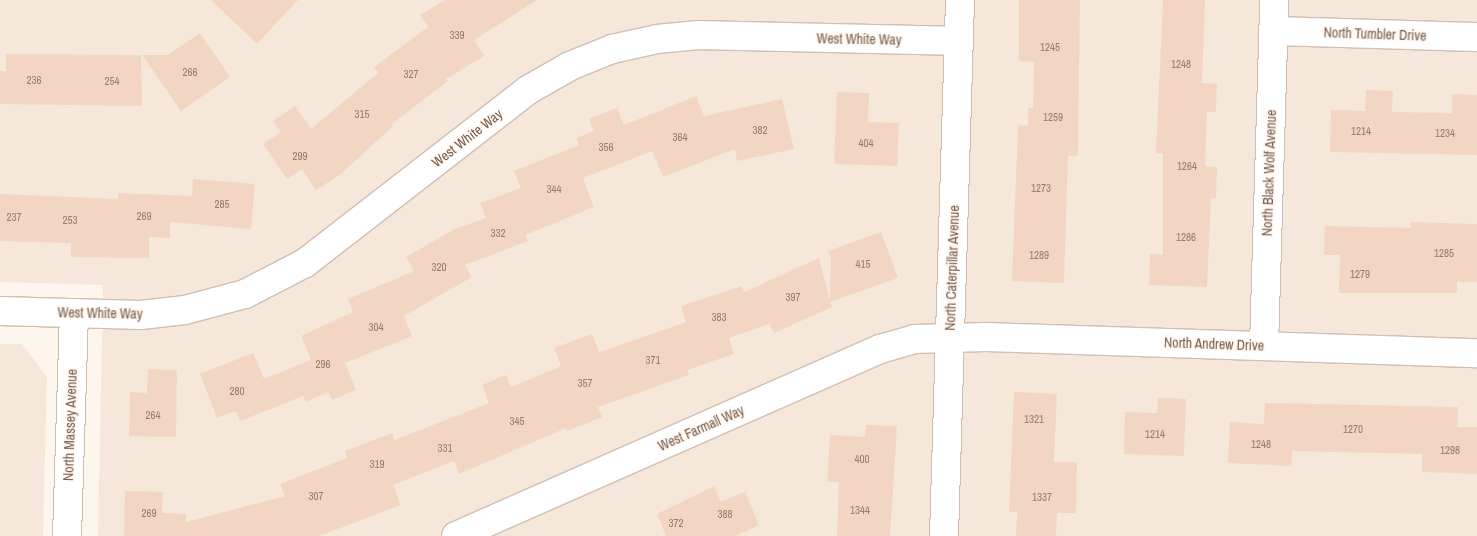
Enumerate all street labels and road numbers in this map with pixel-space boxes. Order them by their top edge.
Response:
street label: North Tumbler Drive [1323,24,1427,44]
street label: West White Way [816,30,902,48]
street label: West White Way [428,105,506,171]
street label: North Black Wolf Avenue [1258,109,1280,237]
street label: North Caterpillar Avenue [941,205,963,331]
street label: West White Way [57,304,143,322]
street label: North Andrew Drive [1163,334,1265,354]
street label: North Massey Avenue [60,368,80,482]
street label: West Farmall Way [655,401,747,455]

